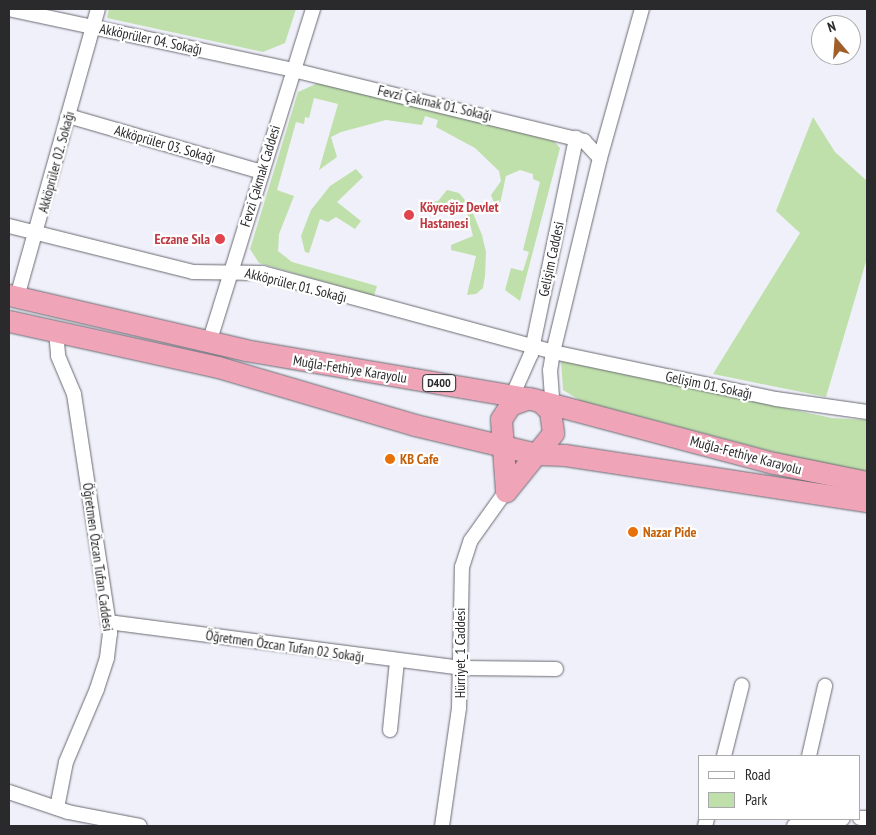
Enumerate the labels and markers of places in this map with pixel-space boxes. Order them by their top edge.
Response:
place label: Köyceğiz Devlet Hastanesi [420,199,499,232]
marker: Köyceğiz Devlet Hastanesi [402,208,416,222]
place label: Eczane Sıla [154,231,210,247]
marker: Eczane Sıla [214,233,226,245]
place label: KB Cafe [400,451,439,467]
marker: KB Cafe [384,453,396,465]
place label: Nazar Pide [643,524,696,540]
marker: Nazar Pide [627,526,639,538]

